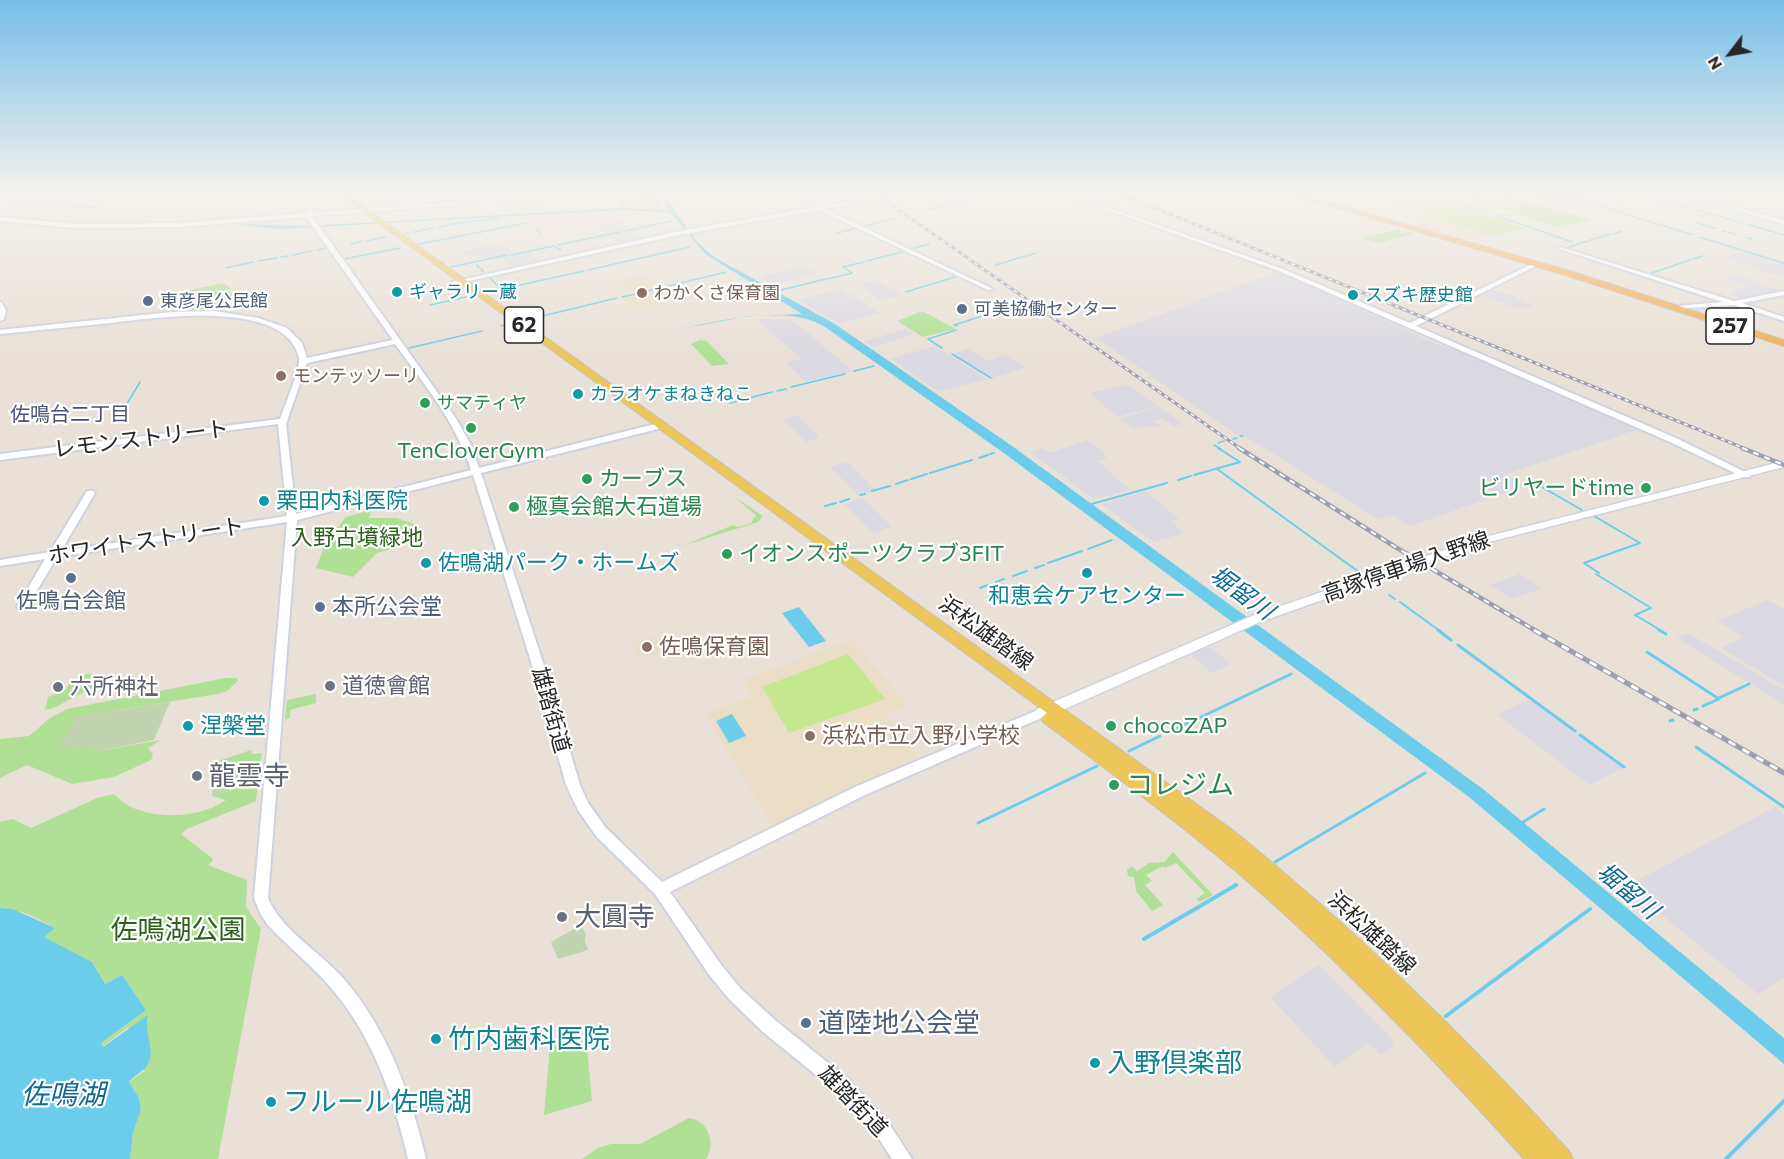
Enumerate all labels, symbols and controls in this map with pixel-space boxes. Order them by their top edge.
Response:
north arrow [1700,24,1760,84]
text: N [1703,53,1725,74]
place label: ギャラリー蔵 [409,281,517,303]
place label: わかくさ保育園 [654,282,780,304]
place label: スズキ歴史館 [1365,284,1473,306]
marker: ギャラリー蔵 [390,285,404,299]
marker: わかくさ保育園 [635,286,649,300]
marker: スズキ歴史館 [1346,288,1360,302]
place label: 東彦尾公民館 [160,290,268,312]
marker: 東彦尾公民館 [141,294,155,308]
place label: 可美協働センター [974,298,1118,320]
marker: 可美協働センター [955,302,969,316]
road number: 62 [504,307,544,343]
road number: 257 [1706,308,1754,344]
place label: モンテッソーリ [293,365,419,387]
marker: モンテッソーリ [274,369,288,383]
place label: カラオケまねきねこ [590,383,752,405]
marker: カラオケまねきねこ [571,387,585,401]
place label: サマティヤ [437,392,527,414]
marker: サマティヤ [418,396,432,410]
district label: 佐鳴台二丁目 [10,402,130,426]
street label: レモンストリート [52,415,230,463]
marker: TenCloverGym [464,421,478,435]
place label: TenCloverGym [397,438,545,464]
place label: カーブス [599,466,687,492]
marker: カーブス [580,472,594,486]
place label: ビリヤードtime [1479,475,1634,501]
marker: ビリヤードtime [1639,481,1653,495]
place label: 栗田内科医院 [276,488,408,514]
marker: 栗田内科医院 [257,494,271,508]
place label: 極真会館大石道場 [526,494,702,520]
marker: 極真会館大石道場 [507,500,521,514]
street label: ホワイトストリート [46,512,246,570]
park label: 入野古墳緑地 [291,525,423,551]
street label: 高塚停車場入野線 [1318,526,1494,608]
place label: イオンスポーツクラブ3FIT [739,541,1004,567]
marker: イオンスポーツクラブ3FIT [720,547,734,561]
place label: 佐鳴湖パーク・ホームズ [438,550,680,576]
marker: 佐鳴湖パーク・ホームズ [419,556,433,570]
water label: 堀留川 [1204,560,1280,626]
marker: 和恵会ケアセンター [1080,566,1094,580]
marker: 佐鳴台会館 [64,571,78,585]
place label: 和恵会ケアセンター [988,583,1186,609]
place label: 佐鳴台会館 [16,588,126,614]
street label: 浜松雄踏線 [934,590,1038,676]
place label: 本所公会堂 [332,594,442,620]
marker: 本所公会堂 [313,600,327,614]
place label: 佐鳴保育園 [659,634,769,660]
marker: 佐鳴保育園 [640,640,654,654]
street label: 雄踏街道 [526,664,576,756]
place label: 道徳會館 [342,673,430,699]
place label: 六所神社 [70,674,158,700]
marker: 道徳會館 [323,679,337,693]
marker: 六所神社 [51,680,65,694]
place label: 涅槃堂 [200,713,266,739]
place label: chocoZAP [1123,713,1227,739]
marker: 涅槃堂 [181,719,195,733]
marker: chocoZAP [1104,719,1118,733]
place label: 浜松市立入野小学校 [822,723,1020,749]
marker: 浜松市立入野小学校 [803,729,817,743]
place label: 龍雲寺 [209,760,290,792]
marker: 龍雲寺 [190,769,204,783]
place label: コレジム [1126,769,1234,801]
marker: コレジム [1107,778,1121,792]
water label: 堀留川 [1591,857,1665,925]
street label: 浜松雄踏線 [1323,886,1421,980]
place label: 大圓寺 [574,901,655,933]
marker: 大圓寺 [555,910,569,924]
park label: 佐鳴湖公園 [111,914,245,946]
place label: 道陸地公会堂 [818,1007,980,1039]
marker: 道陸地公会堂 [799,1016,813,1030]
place label: 竹内歯科医院 [448,1023,610,1055]
marker: 竹内歯科医院 [429,1032,443,1046]
place label: 入野倶楽部 [1107,1047,1242,1079]
marker: 入野倶楽部 [1088,1056,1102,1070]
street label: 雄踏街道 [813,1060,893,1142]
water label: 佐鳴湖 [21,1078,105,1112]
place label: フルール佐鳴湖 [283,1086,472,1118]
marker: フルール佐鳴湖 [264,1095,278,1109]

